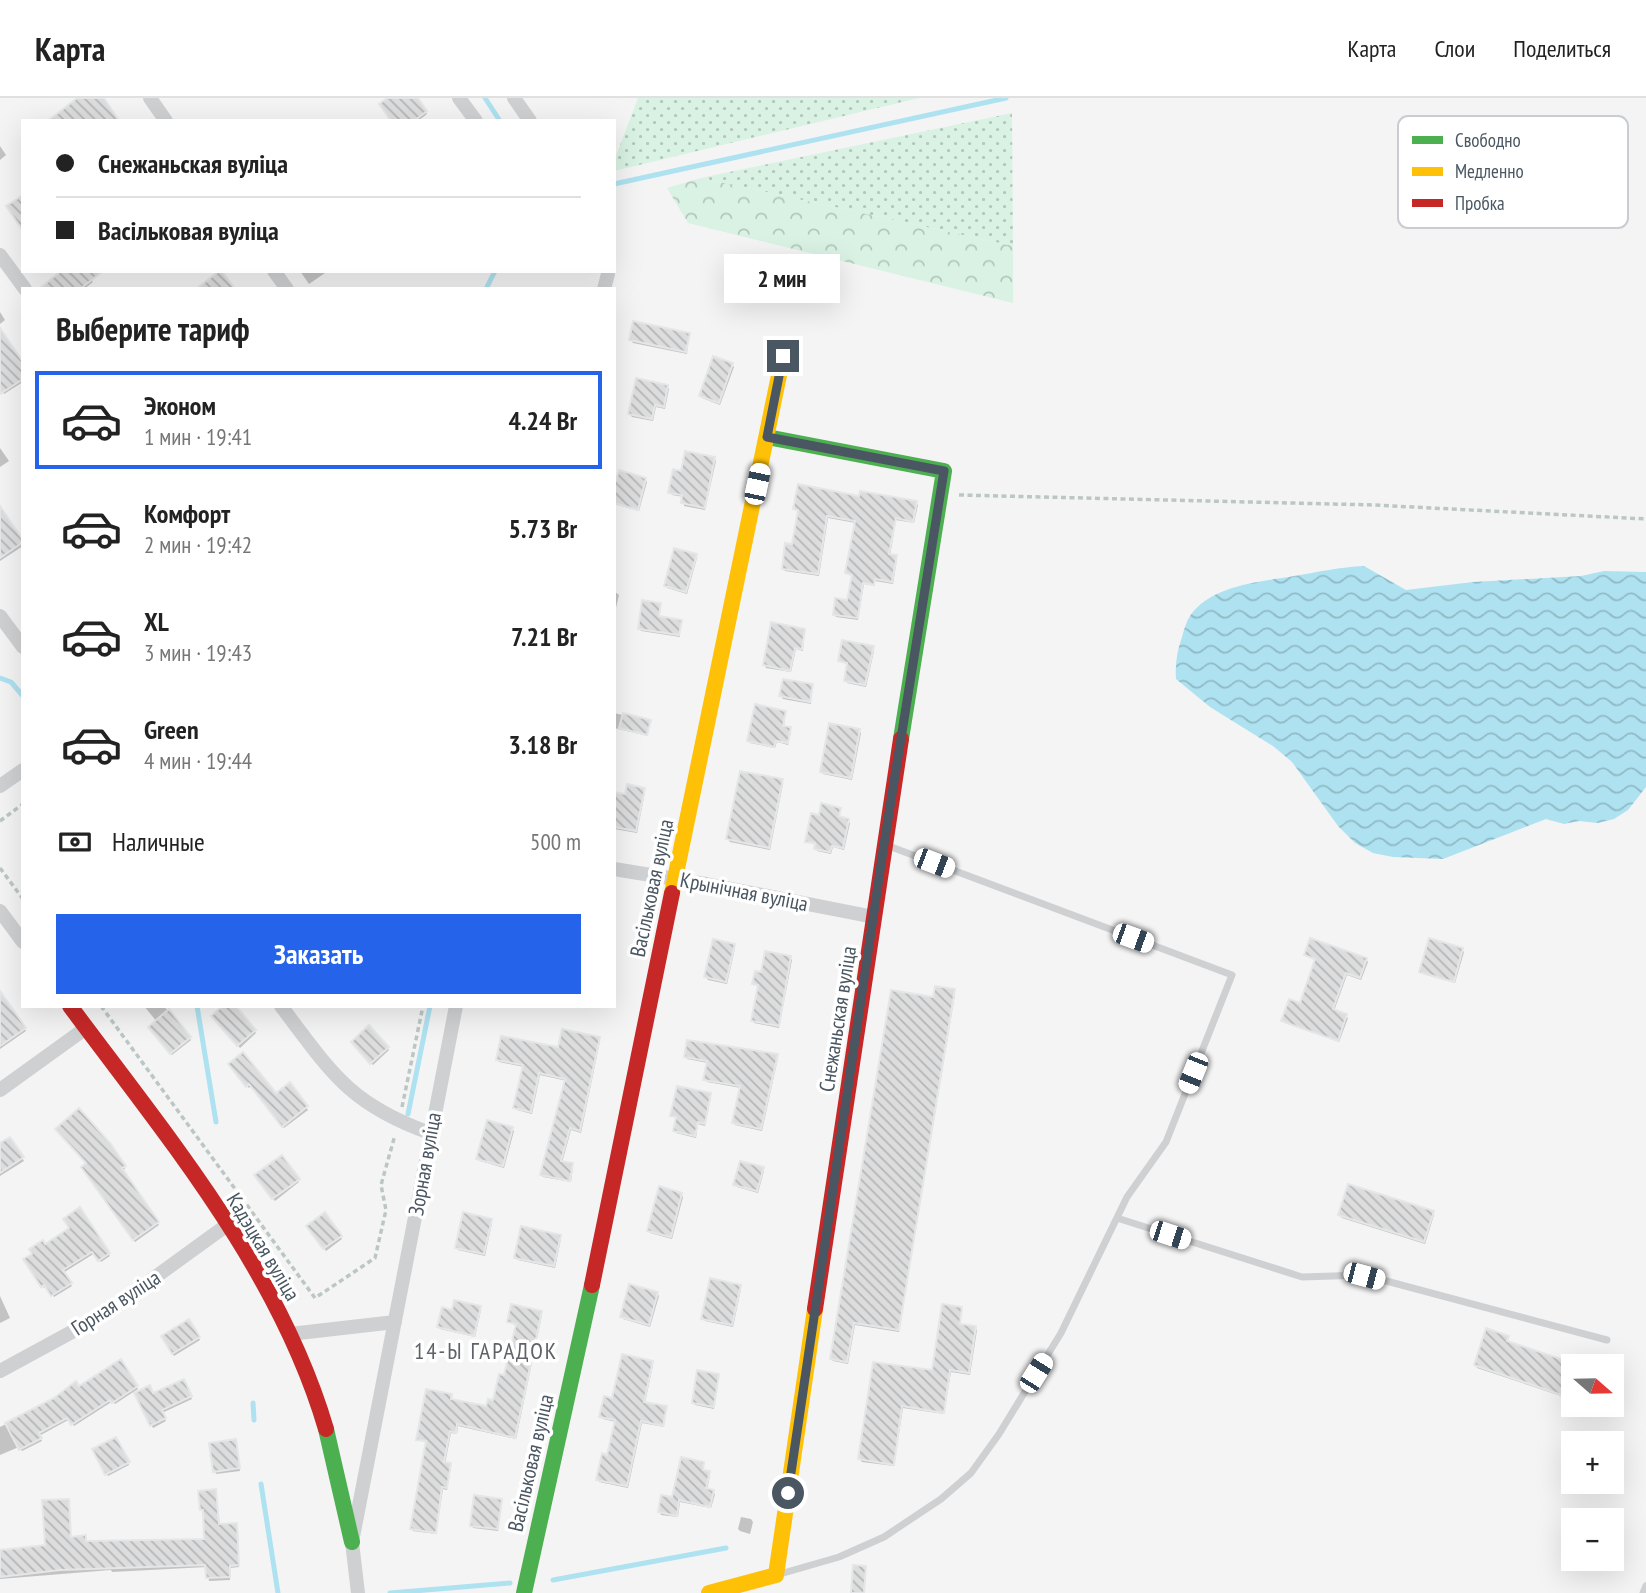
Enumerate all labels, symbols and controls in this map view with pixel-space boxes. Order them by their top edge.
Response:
text: Карта [35,27,105,70]
text: Карта [1348,33,1396,64]
text: Слои [1434,33,1475,64]
text: Поделиться [1513,33,1611,64]
legend [1398,116,1628,228]
text: Свободно [1455,128,1521,152]
text: Снежаньская вуліца [98,147,288,180]
text: Медленно [1455,159,1524,183]
text: Пробка [1455,191,1505,215]
text: Васільковая вуліца [98,214,279,247]
callout: 2 мин [725,254,841,303]
text: 2 мин [757,264,807,293]
text: Выберите тариф [56,308,250,350]
route end [767,340,799,372]
icon: car [60,389,123,452]
text: Эконом [144,389,216,422]
text: 4.24 Br [509,404,577,437]
text: 1 мин · 19:41 [144,422,252,451]
car [743,461,772,507]
icon: car [60,497,123,560]
text: Комфорт [144,497,230,530]
text: 5.73 Br [509,512,577,545]
text: 2 мин · 19:42 [144,530,252,559]
icon: car [60,605,123,668]
text: XL [144,605,169,638]
text: 7.21 Br [511,620,577,653]
text: 3 мин · 19:43 [144,638,252,667]
icon: car [60,713,123,776]
text: Green [144,713,199,746]
text: 3.18 Br [509,728,577,761]
text: 4 мин · 19:44 [144,746,252,775]
street label: Васільковая вуліца [624,817,679,959]
icon: cash [56,823,94,861]
text: Наличные [112,825,205,858]
text: 500 m [530,827,581,856]
car [911,846,958,880]
street label: Крынічная вуліца [678,866,810,917]
button: Заказать [56,914,581,994]
car [1110,921,1157,955]
street label: Снежаньская вуліца [813,944,862,1094]
car [1176,1050,1211,1096]
street label: Зорная вуліца [402,1110,447,1218]
street label: Кадэцкая вуліца [221,1188,306,1306]
car [1147,1219,1194,1251]
car [1341,1260,1388,1292]
street label: Горная вуліца [66,1264,165,1341]
district label: 14-Ы ГАРАДОК [414,1336,558,1365]
car [1016,1350,1057,1396]
north arrow [1561,1354,1624,1418]
map controls [1561,1354,1624,1571]
street label: Васільковая вуліца [502,1392,559,1534]
button: + [1561,1431,1624,1494]
route start [772,1477,804,1509]
button: − [1561,1508,1624,1571]

